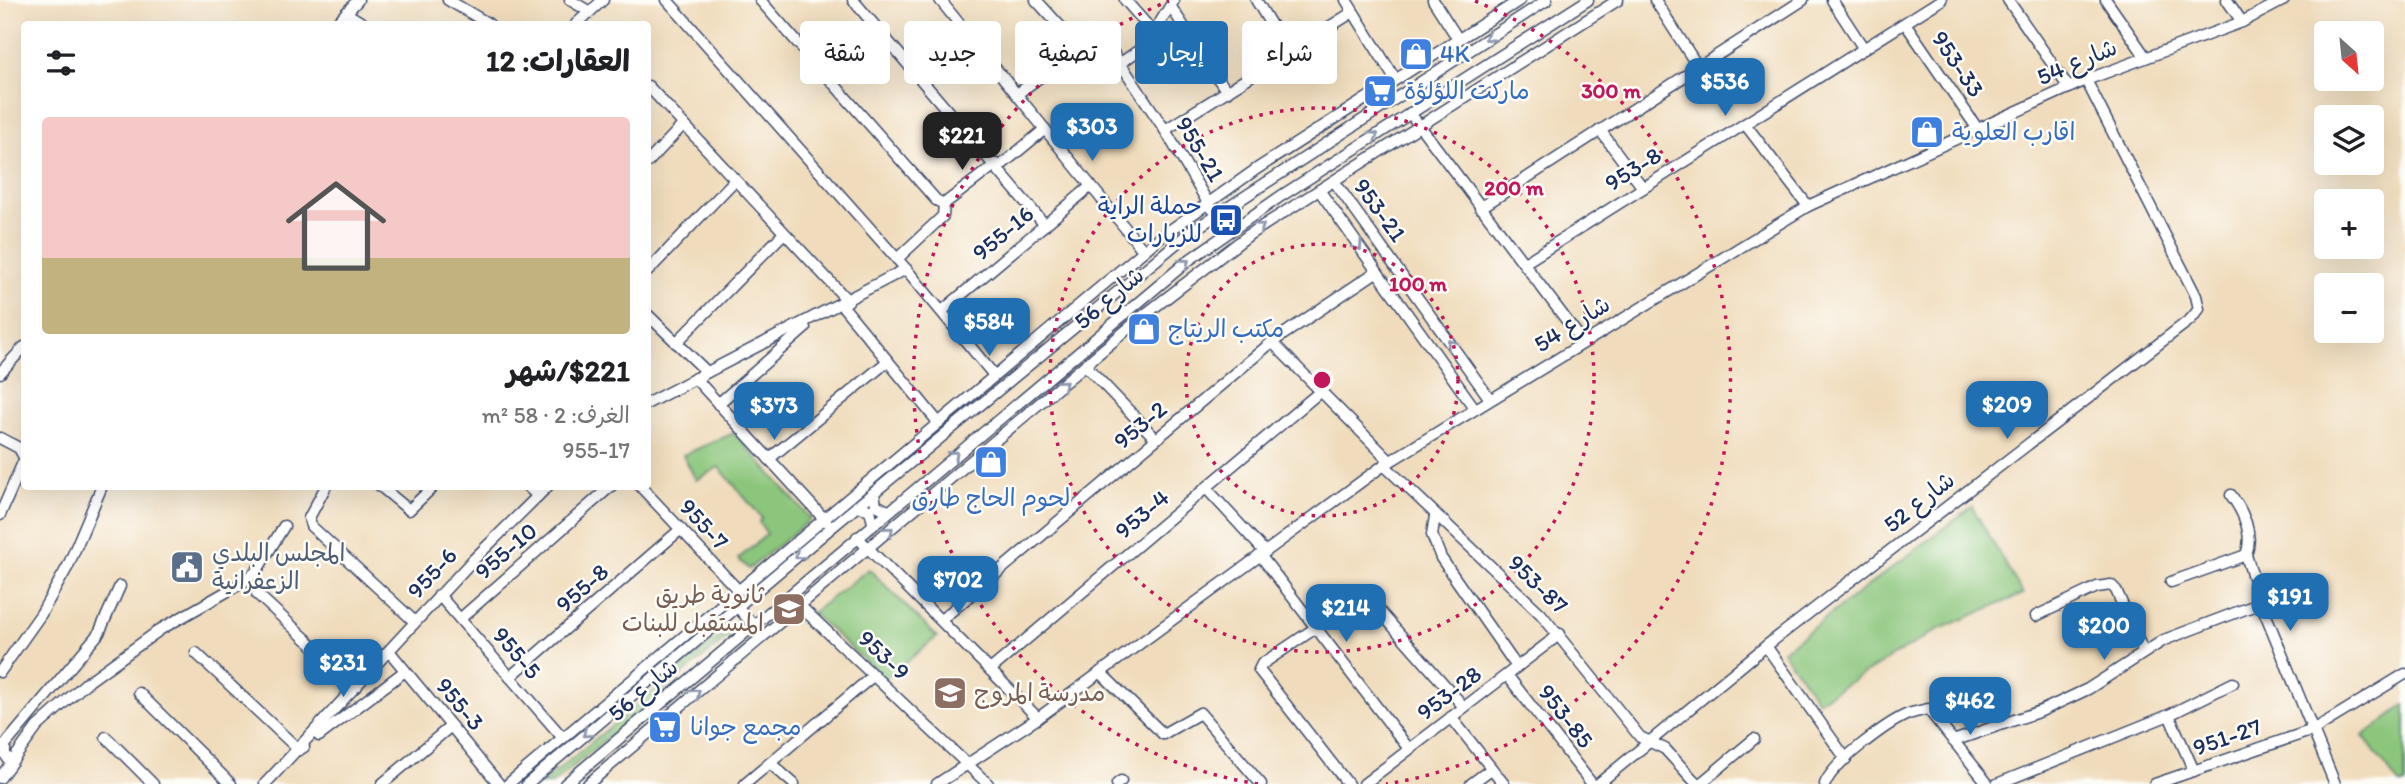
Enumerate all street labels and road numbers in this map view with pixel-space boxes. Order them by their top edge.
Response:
street label: 953-33 [1926,25,1991,103]
street label: شارع 54 [2032,32,2122,94]
street label: 955-21 [1170,111,1231,187]
street label: 953-8 [1599,140,1666,197]
street label: 953-21 [1348,172,1413,247]
street label: 955-16 [966,199,1039,267]
street label: شارع 56 [1068,260,1152,338]
street label: شارع 54 [1528,289,1617,361]
street label: 953-2 [1107,394,1172,455]
street label: شارع 52 [1877,465,1962,541]
street label: 953-4 [1109,482,1175,545]
street label: 955-7 [674,492,735,555]
street label: 955-10 [469,516,543,586]
street label: 955-6 [401,541,463,605]
street label: 953-87 [1502,548,1575,619]
street label: 955-8 [549,557,614,618]
street label: 955-5 [487,621,548,685]
street label: 953-9 [852,623,916,686]
street label: شارع 56 [602,652,686,730]
street label: 953-28 [1411,659,1487,726]
street label: 955-3 [430,671,491,736]
street label: 953-85 [1532,678,1600,754]
street label: 951-27 [2189,711,2265,762]

